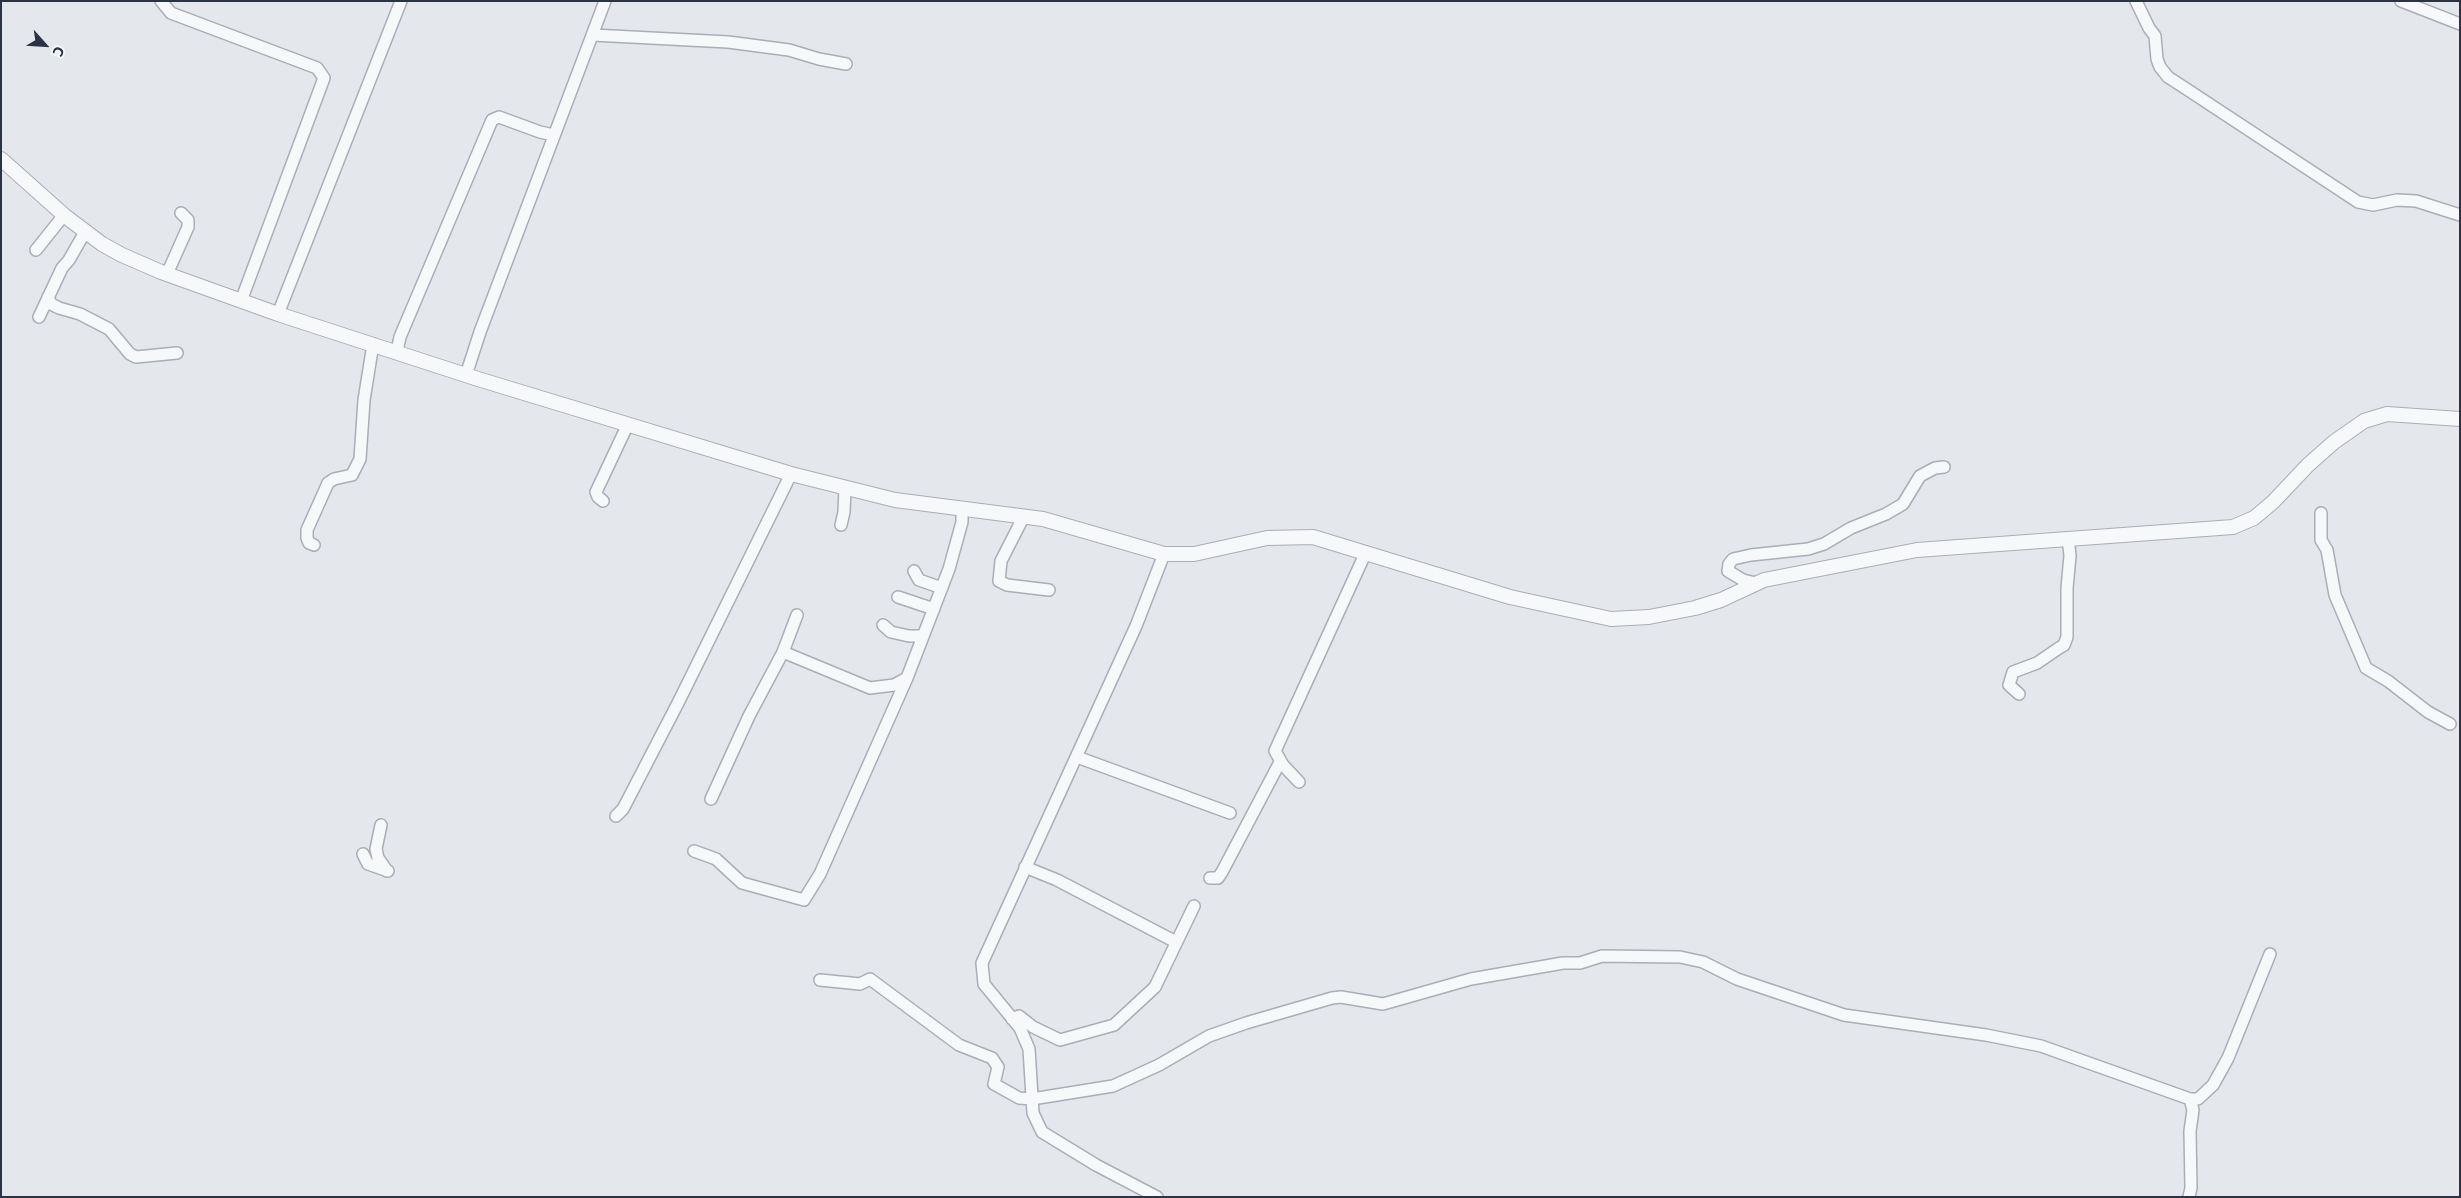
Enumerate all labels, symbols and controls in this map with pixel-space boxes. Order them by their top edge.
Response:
north arrow [20,20,70,70]
text: С [48,44,69,60]

